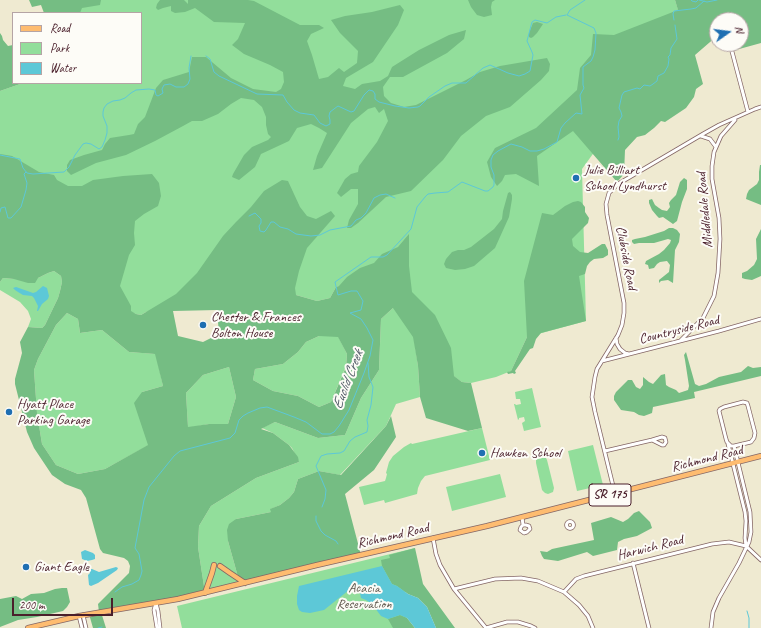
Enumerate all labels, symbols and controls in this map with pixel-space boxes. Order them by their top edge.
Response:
legend [12,12,142,84]
north arrow [709,12,749,52]
text: Road [50,20,70,36]
text: N [732,24,747,34]
text: Park [50,40,69,56]
text: Water [50,60,76,76]
place label: Julie Billiart School Lyndhurst [584,162,666,194]
street label: Middledale Road [693,172,717,248]
marker: Julie Billiart School Lyndhurst [571,173,581,183]
street label: Clubside Road [612,225,640,291]
place label: Chester & Frances Bolton House [211,309,300,342]
street label: Countryside Road [637,312,721,348]
marker: Chester & Frances Bolton House [198,320,208,330]
water label: Euclid Creek [329,348,367,412]
place label: Hyatt Place Parking Garage [17,396,90,428]
marker: Hyatt Place Parking Garage [4,407,14,417]
street label: Richmond Road [670,442,744,476]
place label: Hawken School [490,445,561,461]
marker: Hawken School [477,448,487,458]
road number: SR 175 [589,484,631,506]
street label: Richmond Road [356,520,430,552]
street label: Harwich Road [615,532,685,564]
place label: Giant Eagle [34,559,89,575]
marker: Giant Eagle [21,562,31,572]
park label: Acacia Reservation [336,580,392,612]
scale bar [14,590,115,616]
text: 200 m [19,597,45,613]

